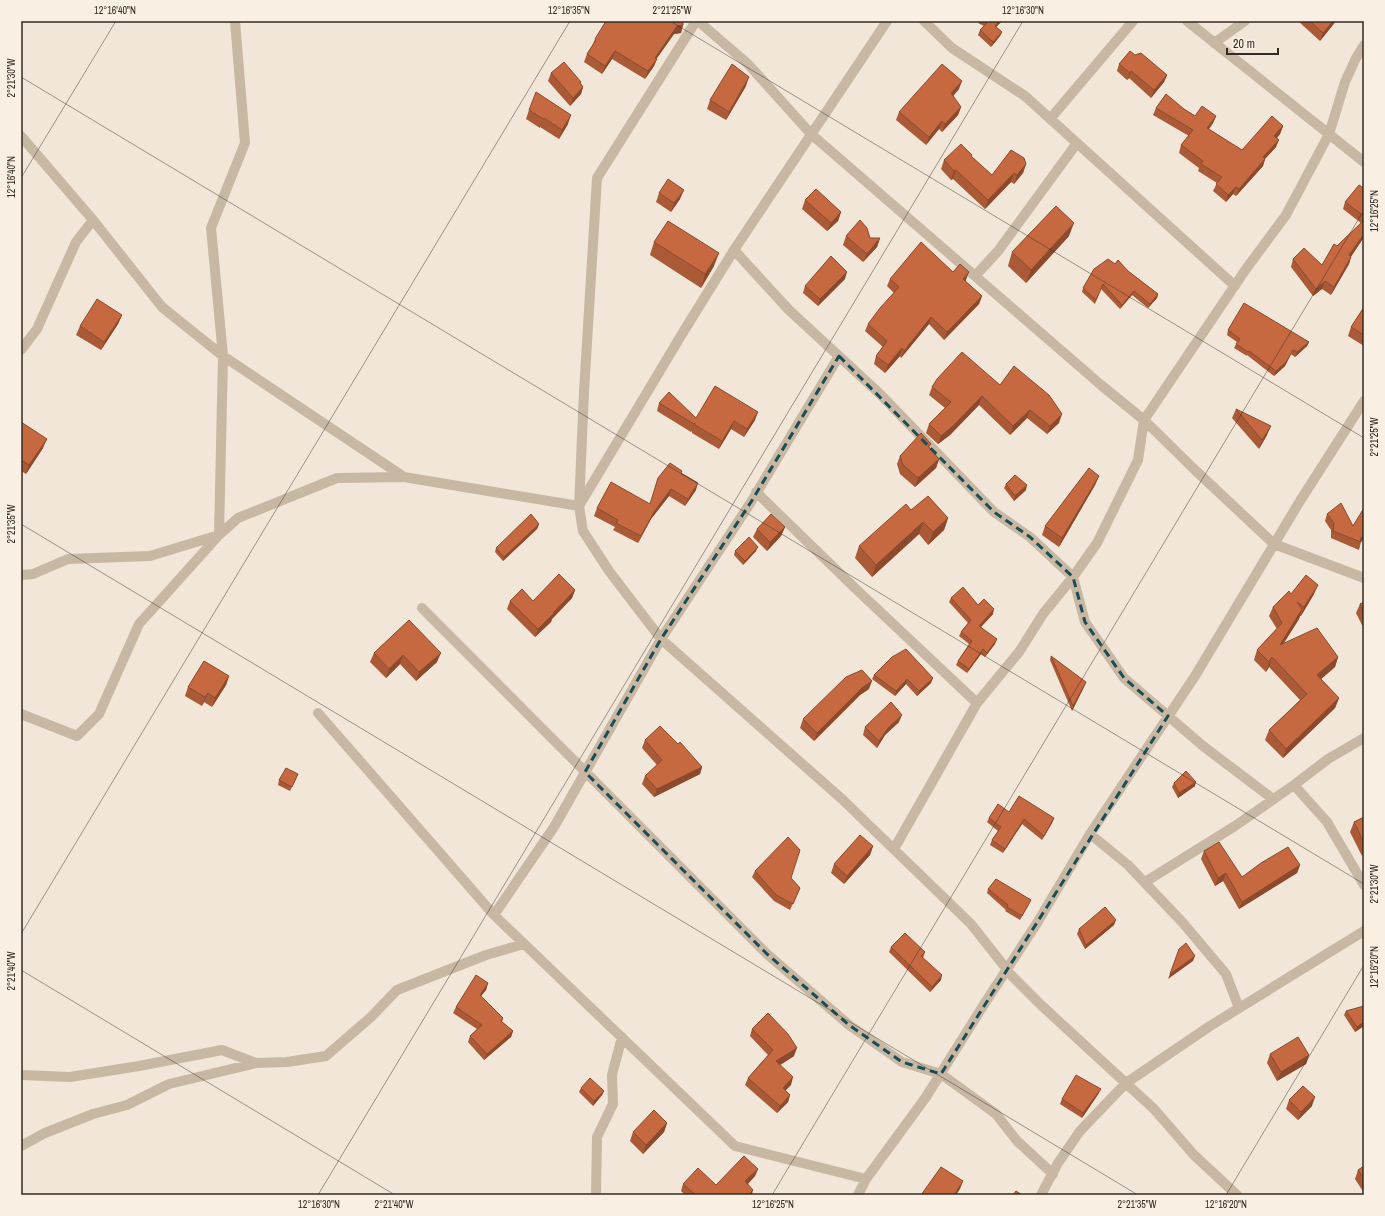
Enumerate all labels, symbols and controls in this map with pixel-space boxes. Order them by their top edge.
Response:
text: 12°16'40"N [94,4,136,17]
text: 12°16'35"N [548,4,590,17]
text: 2°21'25"W [652,4,692,17]
text: 12°16'30"N [1002,4,1044,17]
scale bar [1227,30,1278,56]
text: 20 m [1233,36,1255,52]
text: 2°21'30"W [5,58,18,98]
text: 12°16'40"N [5,156,18,198]
text: 12°16'25"N [1368,190,1381,232]
text: 2°21'25"W [1368,417,1381,457]
text: 2°21'35"W [5,504,18,544]
text: 2°21'30"W [1368,864,1381,904]
text: 12°16'20"N [1368,946,1381,988]
text: 2°21'40"W [5,951,18,991]
text: 12°16'30"N [298,1198,340,1211]
text: 2°21'40"W [374,1198,414,1211]
text: 12°16'25"N [752,1198,794,1211]
text: 2°21'35"W [1117,1198,1157,1211]
text: 12°16'20"N [1205,1198,1247,1211]

